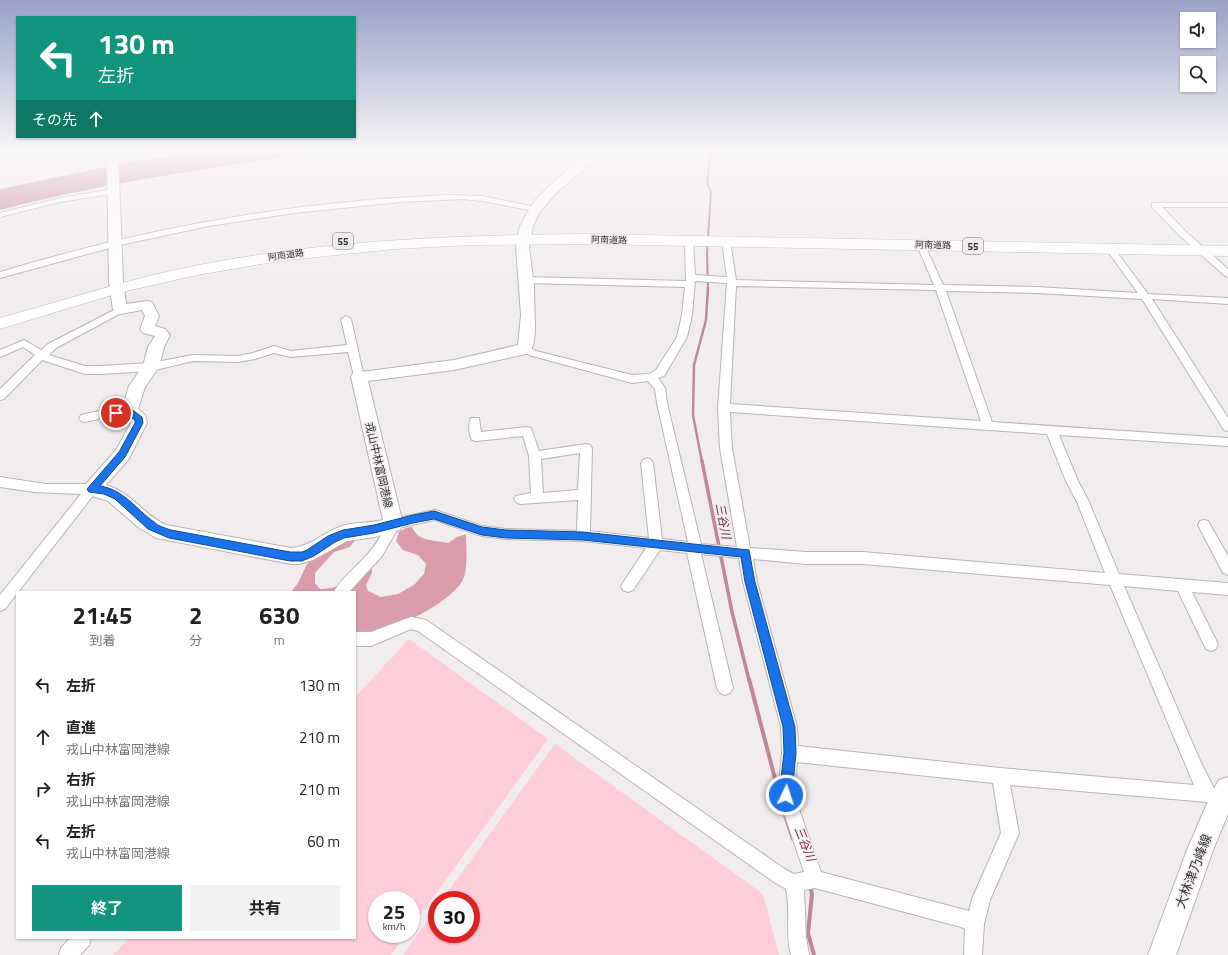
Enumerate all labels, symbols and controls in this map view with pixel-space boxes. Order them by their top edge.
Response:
map controls [1180,12,1216,92]
button: sound [1180,12,1216,48]
text: 130 m [98,22,175,65]
icon: left [32,32,84,84]
button: search [1180,56,1216,92]
text: 左折 [98,62,134,89]
text: その先 [32,108,77,131]
icon: ahead [85,108,107,130]
road number: 55 [333,233,353,249]
street label: 阿南道路 [591,233,627,246]
street label: 阿南道路 [915,238,951,251]
road number: 55 [963,238,983,254]
street label: 阿南道路 [267,246,305,263]
pin [99,396,133,430]
icon: arrive [105,402,127,424]
street label: 戎山中林富岡港線 [361,420,397,510]
water label: 三谷川 [711,501,737,542]
text: 21:45 [73,597,132,633]
text: 2 [189,597,203,633]
text: 630 [259,597,299,633]
text: 到着 [90,630,116,650]
text: 分 [189,630,202,650]
text: m [274,630,285,650]
icon: left [32,674,54,696]
text: 左折 [66,674,96,697]
text: 130 m [299,674,340,697]
text: 直進 [66,716,96,739]
icon: ahead [32,726,54,748]
text: 210 m [299,726,340,749]
text: 戎山中林富岡港線 [66,739,170,759]
text: 右折 [66,768,96,791]
position arrow [765,774,807,816]
icon: right [32,778,54,800]
text: 210 m [299,778,340,801]
text: 戎山中林富岡港線 [66,791,170,811]
text: 左折 [66,820,96,843]
water label: 三谷川 [790,824,822,866]
icon: left [32,830,54,852]
text: 60 m [307,830,340,853]
street label: 大林津乃峰線 [1170,831,1216,911]
text: 戎山中林富岡港線 [66,843,170,863]
button: 終了 [32,885,182,931]
button: 共有 [190,885,340,931]
speed limit sign: 30 [428,891,480,943]
text: 25 [383,896,405,927]
text: km/h [383,919,405,934]

